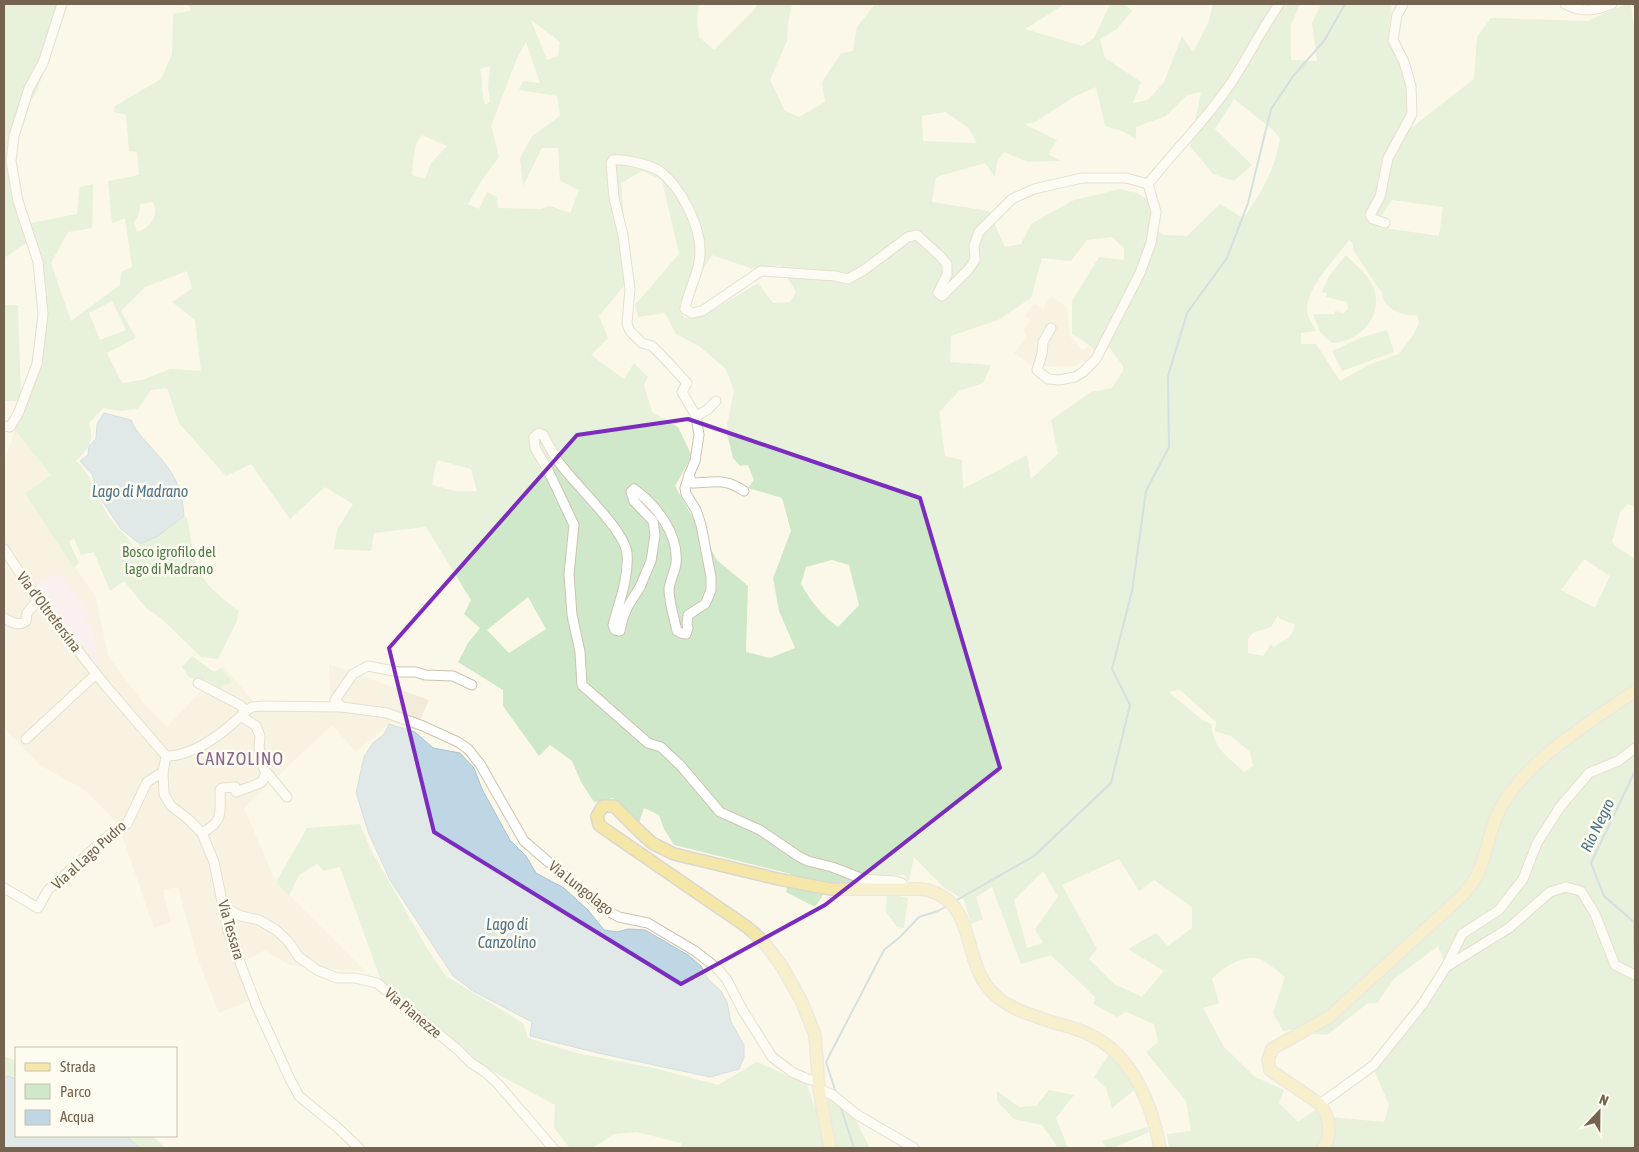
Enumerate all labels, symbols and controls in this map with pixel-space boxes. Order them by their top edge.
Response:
water label: Lago di Madrano [92,482,188,501]
park label: Bosco igrofilo del lago di Madrano [122,543,216,577]
street label: Via d'Oltrefersina [14,568,85,655]
district label: CANZOLINO [196,748,284,769]
water label: Rio Negro [1576,795,1618,855]
street label: Via al Lago Pudro [48,817,129,892]
street label: Via Lungolago [546,857,617,918]
street label: Via Tessara [215,898,248,962]
water label: Lago di Canzolino [478,915,536,951]
street label: Via Pianezze [381,984,445,1041]
legend [15,1047,178,1137]
text: Strada [60,1058,96,1075]
text: Parco [60,1083,91,1100]
north arrow [1574,1087,1624,1137]
text: N [1597,1091,1611,1109]
text: Acqua [60,1108,94,1125]

